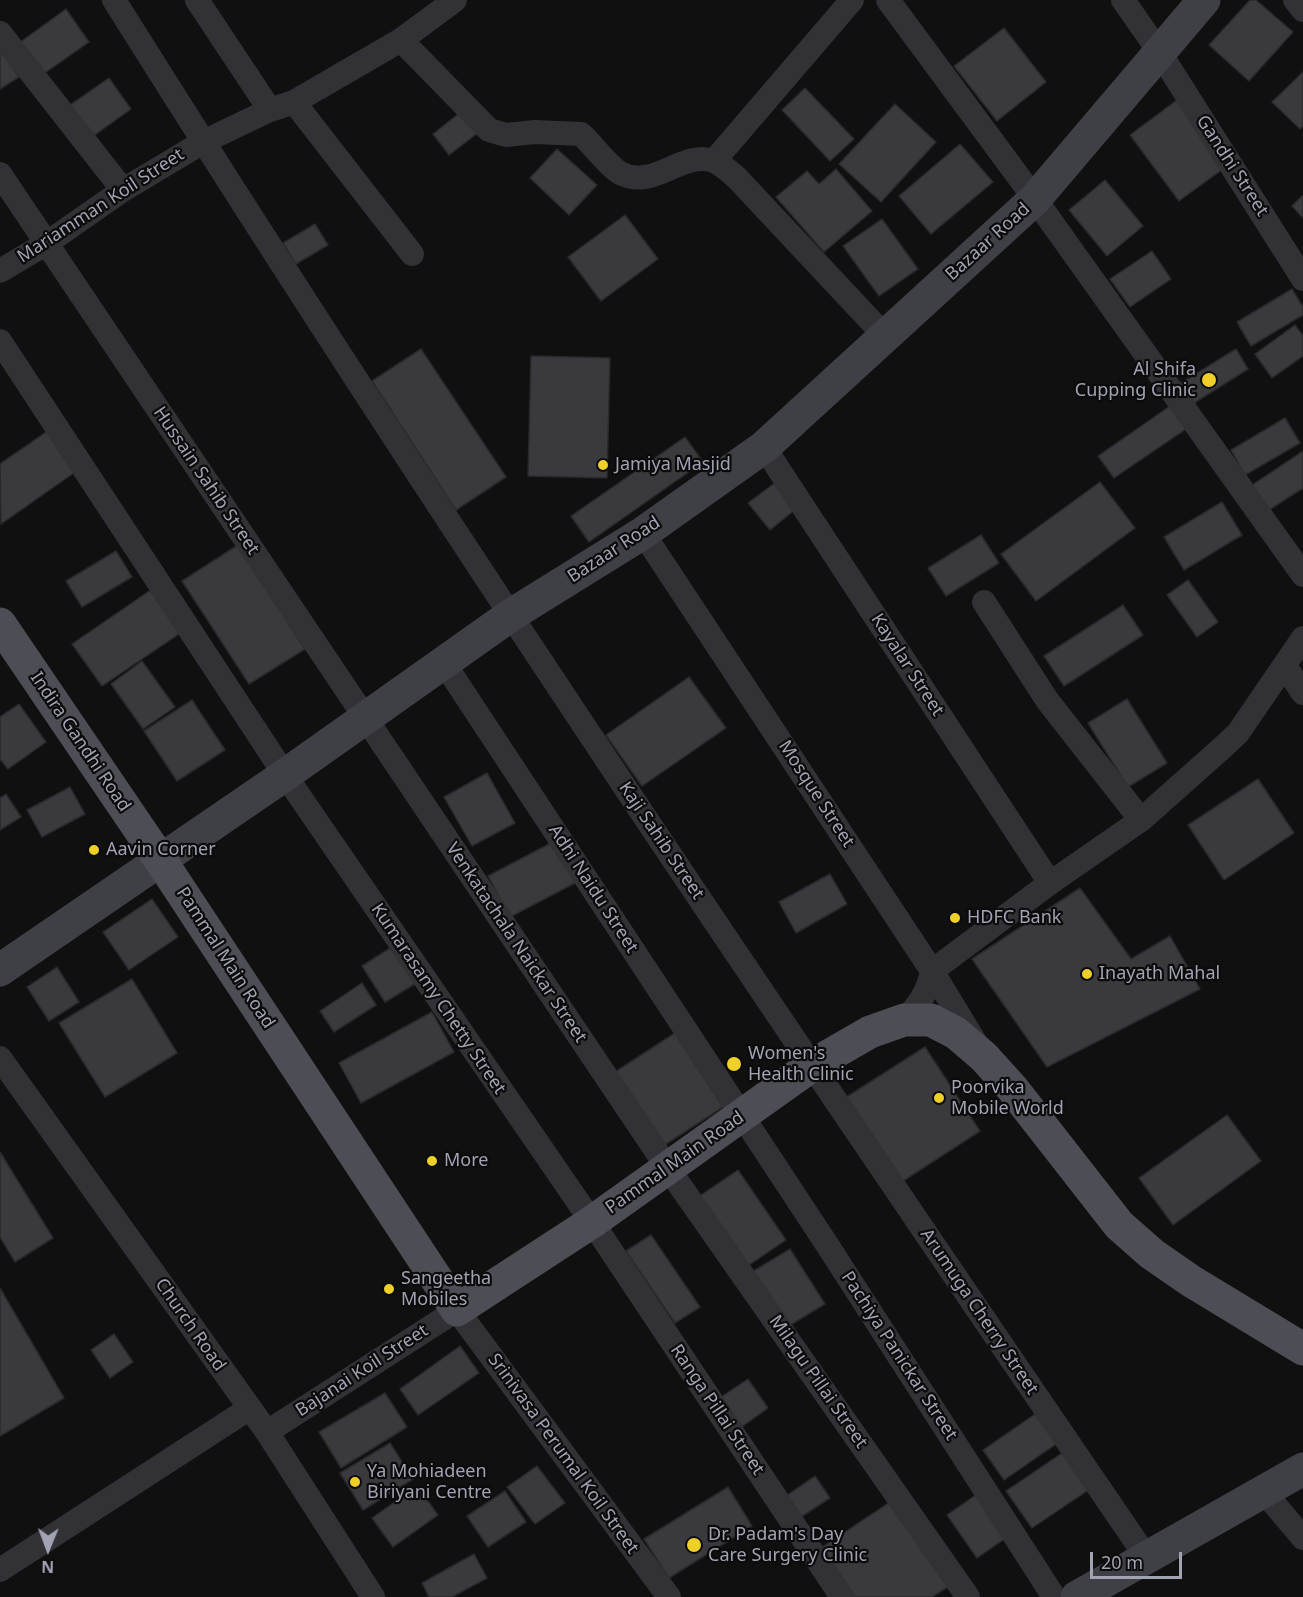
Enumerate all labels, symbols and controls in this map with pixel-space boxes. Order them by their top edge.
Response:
street label: Gandhi Street [1191,111,1273,221]
street label: Mariamman Koil Street [14,144,188,268]
street label: Bazaar Road [941,199,1035,285]
place label: Al Shifa Cupping Clinic [1075,359,1196,401]
marker: Al Shifa Cupping Clinic [1200,371,1218,389]
street label: Hussain Sahib Street [148,403,264,559]
place label: Jamiya Masjid [615,454,731,476]
marker: Jamiya Masjid [596,458,610,472]
street label: Bazaar Road [564,512,664,588]
street label: Kayalar Street [866,610,948,720]
street label: Indira Gandhi Road [25,668,135,816]
street label: Mosque Street [773,736,859,852]
street label: Kaji Sahib Street [614,778,708,904]
street label: Adhi Naidu Street [543,821,643,957]
place label: Aavin Corner [106,839,216,861]
street label: Venkatachala Naickar Street [441,839,591,1047]
marker: Aavin Corner [87,843,101,857]
street label: Pammal Main Road [171,883,279,1033]
street label: Kumarasamy Chetty Street [366,899,510,1099]
place label: HDFC Bank [967,907,1061,929]
marker: HDFC Bank [948,911,962,925]
place label: Inayath Mahal [1099,963,1220,985]
marker: Inayath Mahal [1080,967,1094,981]
place label: Women's Health Clinic [748,1043,854,1086]
marker: Women's Health Clinic [725,1055,743,1073]
place label: Poorvika Mobile World [951,1077,1064,1120]
marker: Poorvika Mobile World [932,1091,946,1105]
street label: Pammal Main Road [602,1107,748,1219]
place label: More [444,1150,488,1172]
marker: More [425,1154,439,1168]
street label: Arumuga Cherry Street [915,1225,1043,1399]
place label: Sangeetha Mobiles [401,1268,491,1310]
street label: Pachiya Panickar Street [836,1268,962,1444]
street label: Church Road [150,1274,230,1376]
marker: Sangeetha Mobiles [382,1282,396,1296]
street label: Milagu Pillai Street [764,1311,872,1453]
street label: Bajanai Koil Street [292,1320,432,1422]
street label: Ranga Pillai Street [665,1341,769,1479]
street label: Srinivasa Perumal Koil Street [483,1350,643,1558]
place label: Ya Mohiadeen Biriyani Centre [367,1461,492,1504]
marker: Ya Mohiadeen Biriyani Centre [348,1475,362,1489]
north arrow [18,1519,78,1579]
place label: Dr. Padam's Day Care Surgery Clinic [708,1524,867,1567]
marker: Dr. Padam's Day Care Surgery Clinic [685,1536,703,1554]
scale bar [1093,1540,1184,1578]
text: 20 m [1101,1550,1143,1574]
text: N [41,1556,54,1578]

